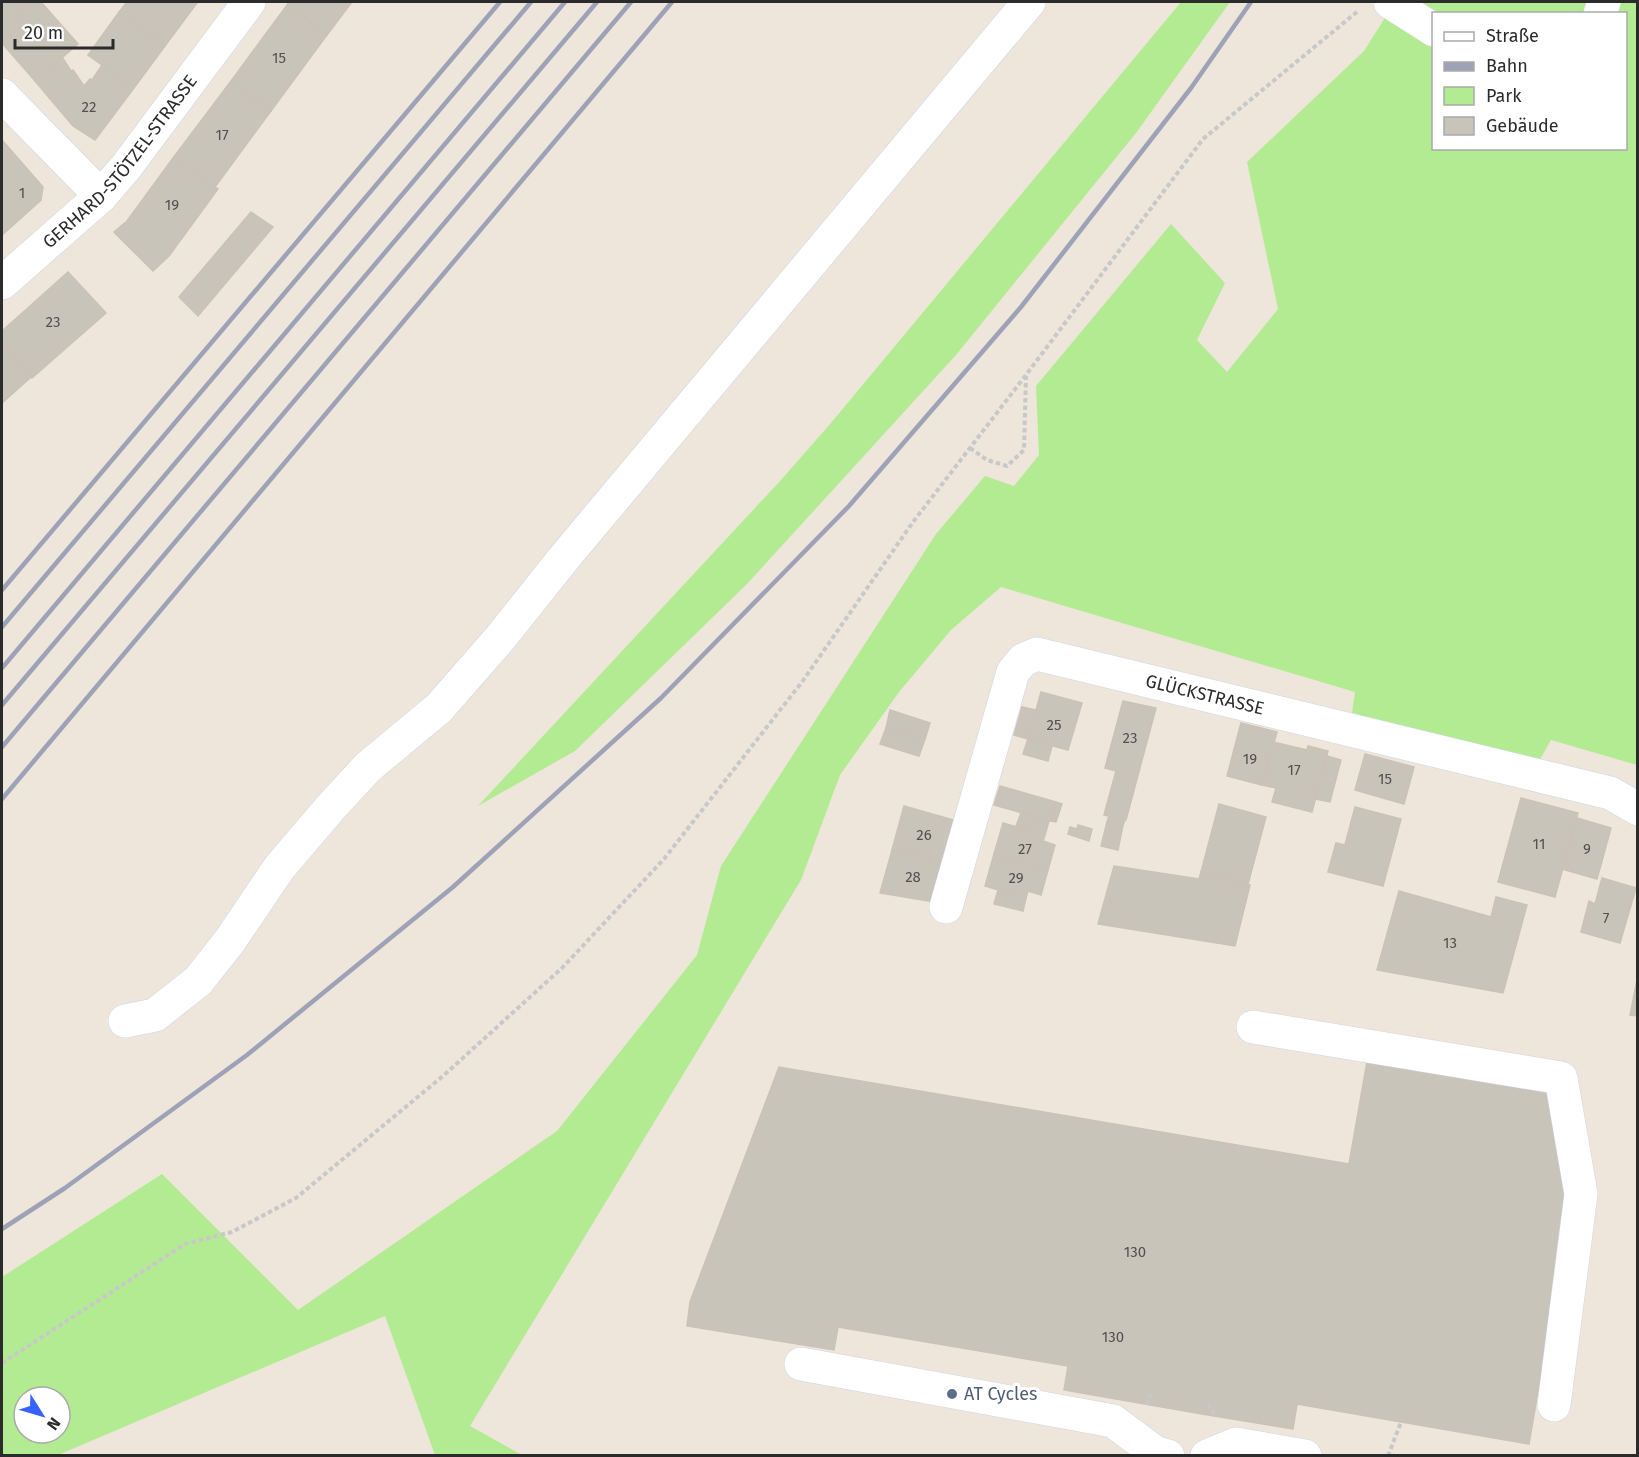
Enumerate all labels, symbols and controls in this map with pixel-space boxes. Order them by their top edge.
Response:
scale bar [15,12,112,50]
legend [1432,12,1627,150]
text: 20 m [24,22,63,44]
text: Straße [1486,25,1539,47]
house number: 15 [272,49,286,67]
text: Bahn [1486,55,1528,77]
street label: GERHARD-STÖTZEL-STRASSE [38,71,202,253]
text: Park [1486,85,1522,107]
house number: 22 [82,98,96,116]
text: Gebäude [1486,115,1559,137]
house number: 17 [215,126,229,144]
house number: 1 [19,184,25,202]
house number: 19 [165,196,179,214]
house number: 23 [46,313,60,331]
street label: GLÜCKSTRASSE [1143,670,1266,720]
house number: 25 [1047,716,1061,734]
house number: 23 [1123,729,1137,747]
house number: 19 [1243,750,1257,768]
house number: 17 [1287,761,1301,779]
house number: 15 [1378,770,1392,788]
house number: 26 [916,826,932,844]
house number: 11 [1533,835,1545,853]
house number: 27 [1018,840,1032,858]
house number: 9 [1583,840,1591,858]
house number: 28 [905,868,921,886]
house number: 29 [1008,869,1024,887]
house number: 7 [1603,909,1610,927]
house number: 13 [1443,934,1457,952]
house number: 130 [1124,1243,1146,1261]
house number: 130 [1102,1328,1124,1346]
place label: AT Cycles [964,1383,1037,1405]
north arrow [12,1385,72,1445]
marker: AT Cycles [945,1387,959,1401]
text: N [43,1414,64,1434]

